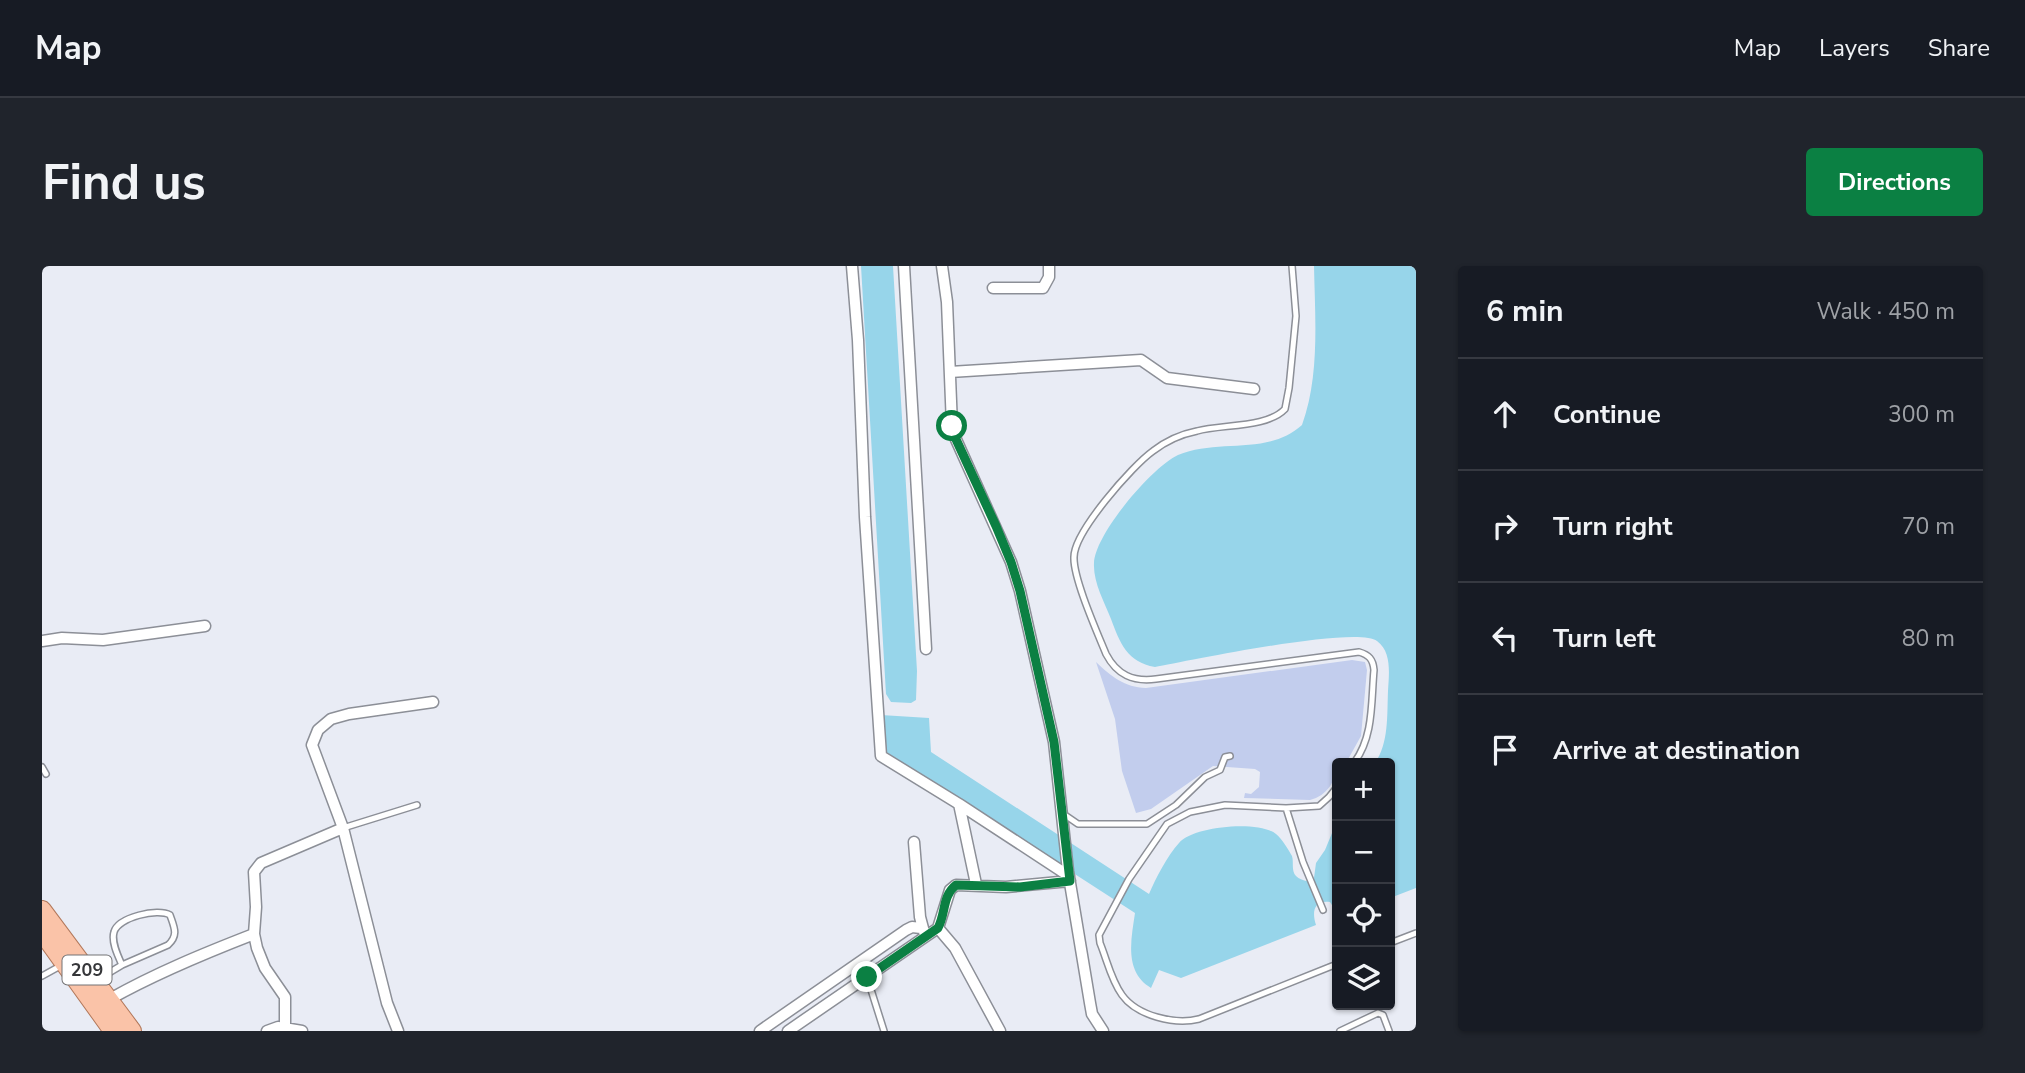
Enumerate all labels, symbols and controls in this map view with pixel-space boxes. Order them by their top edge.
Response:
text: Map [35,26,102,71]
text: Map [1734,32,1781,64]
text: Layers [1819,32,1890,64]
text: Share [1928,32,1990,64]
button: Directions [1806,148,1983,216]
text: Find us [42,149,206,216]
text: 6 min [1486,291,1564,332]
text: Walk · 450 m [1816,296,1955,327]
icon: ahead [1486,395,1524,433]
text: Continue [1553,397,1661,432]
text: 300 m [1888,399,1955,430]
route start [936,410,967,441]
icon: right [1486,507,1524,545]
text: Turn right [1553,509,1672,544]
text: 70 m [1902,511,1955,542]
icon: left [1486,619,1524,657]
text: Turn left [1553,621,1656,656]
text: 80 m [1902,623,1955,654]
icon: arrive [1486,731,1524,769]
text: Arrive at destination [1553,733,1800,768]
map controls [1332,758,1395,1010]
button: + [1332,758,1395,821]
button: − [1332,821,1395,884]
button: locate [1332,884,1395,947]
button: layers [1332,947,1395,1010]
road number: 209 [62,956,112,984]
route end [851,961,882,992]

